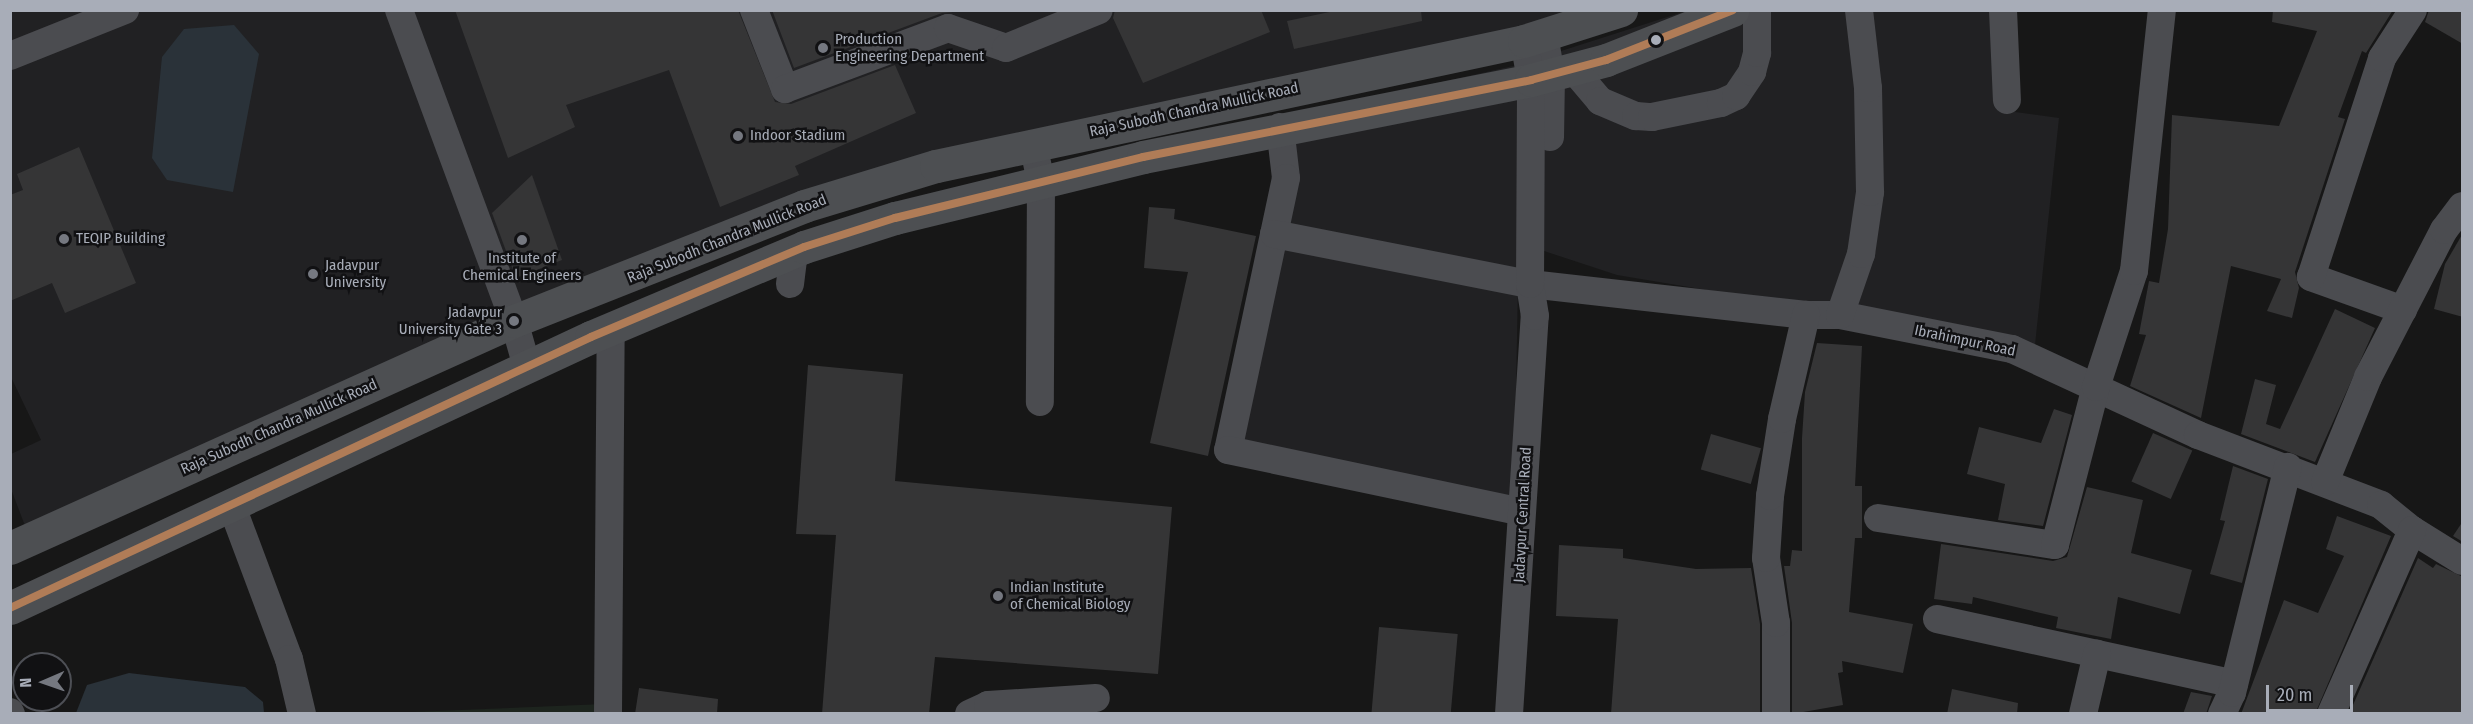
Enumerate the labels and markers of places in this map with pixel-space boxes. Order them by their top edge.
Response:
place label: Production Engineering Department [835,30,984,65]
unlabelled marker [1650,34,1662,46]
marker: Production Engineering Department [816,41,830,55]
place label: Indoor Stadium [750,127,845,145]
marker: Indoor Stadium [731,129,745,143]
place label: TEQIP Building [76,230,165,248]
marker: TEQIP Building [57,232,71,246]
marker: Institute of Chemical Engineers [515,233,529,247]
place label: Institute of Chemical Engineers [463,249,581,284]
place label: Jadavpur University [325,256,386,291]
marker: Jadavpur University [306,267,320,281]
place label: Jadavpur University Gate 3 [399,303,502,338]
marker: Jadavpur University Gate 3 [507,314,521,328]
place label: Indian Institute of Chemical Biology [1010,578,1130,613]
marker: Indian Institute of Chemical Biology [991,589,1005,603]

